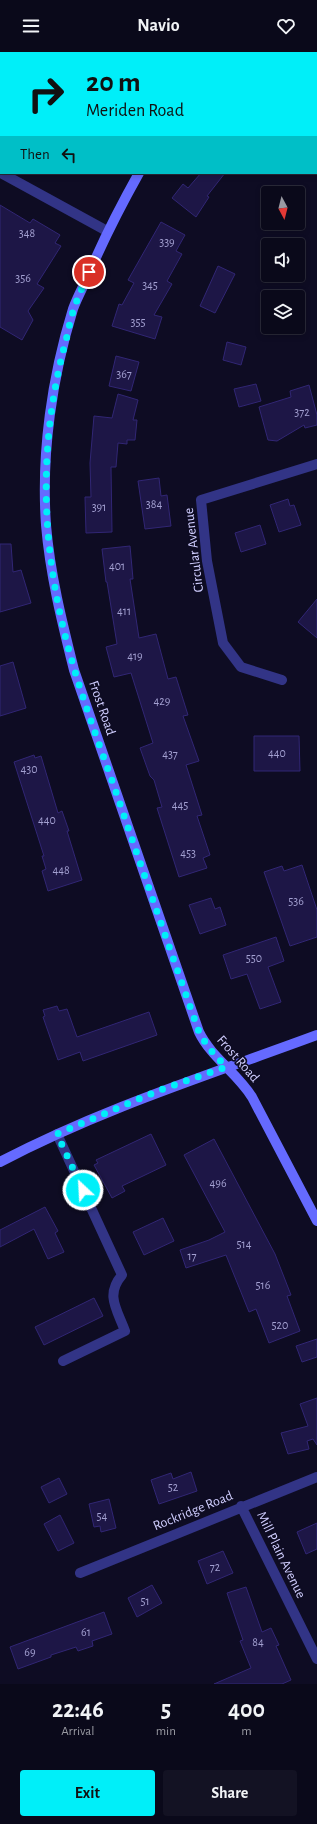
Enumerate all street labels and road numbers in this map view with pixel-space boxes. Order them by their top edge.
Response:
street label: Circular Avenue [182,507,206,593]
street label: Frost Road [86,679,118,737]
street label: Frost Road [214,1033,262,1085]
street label: Rockridge Road [151,1489,235,1533]
street label: Mill Plain Avenue [254,1509,308,1601]

